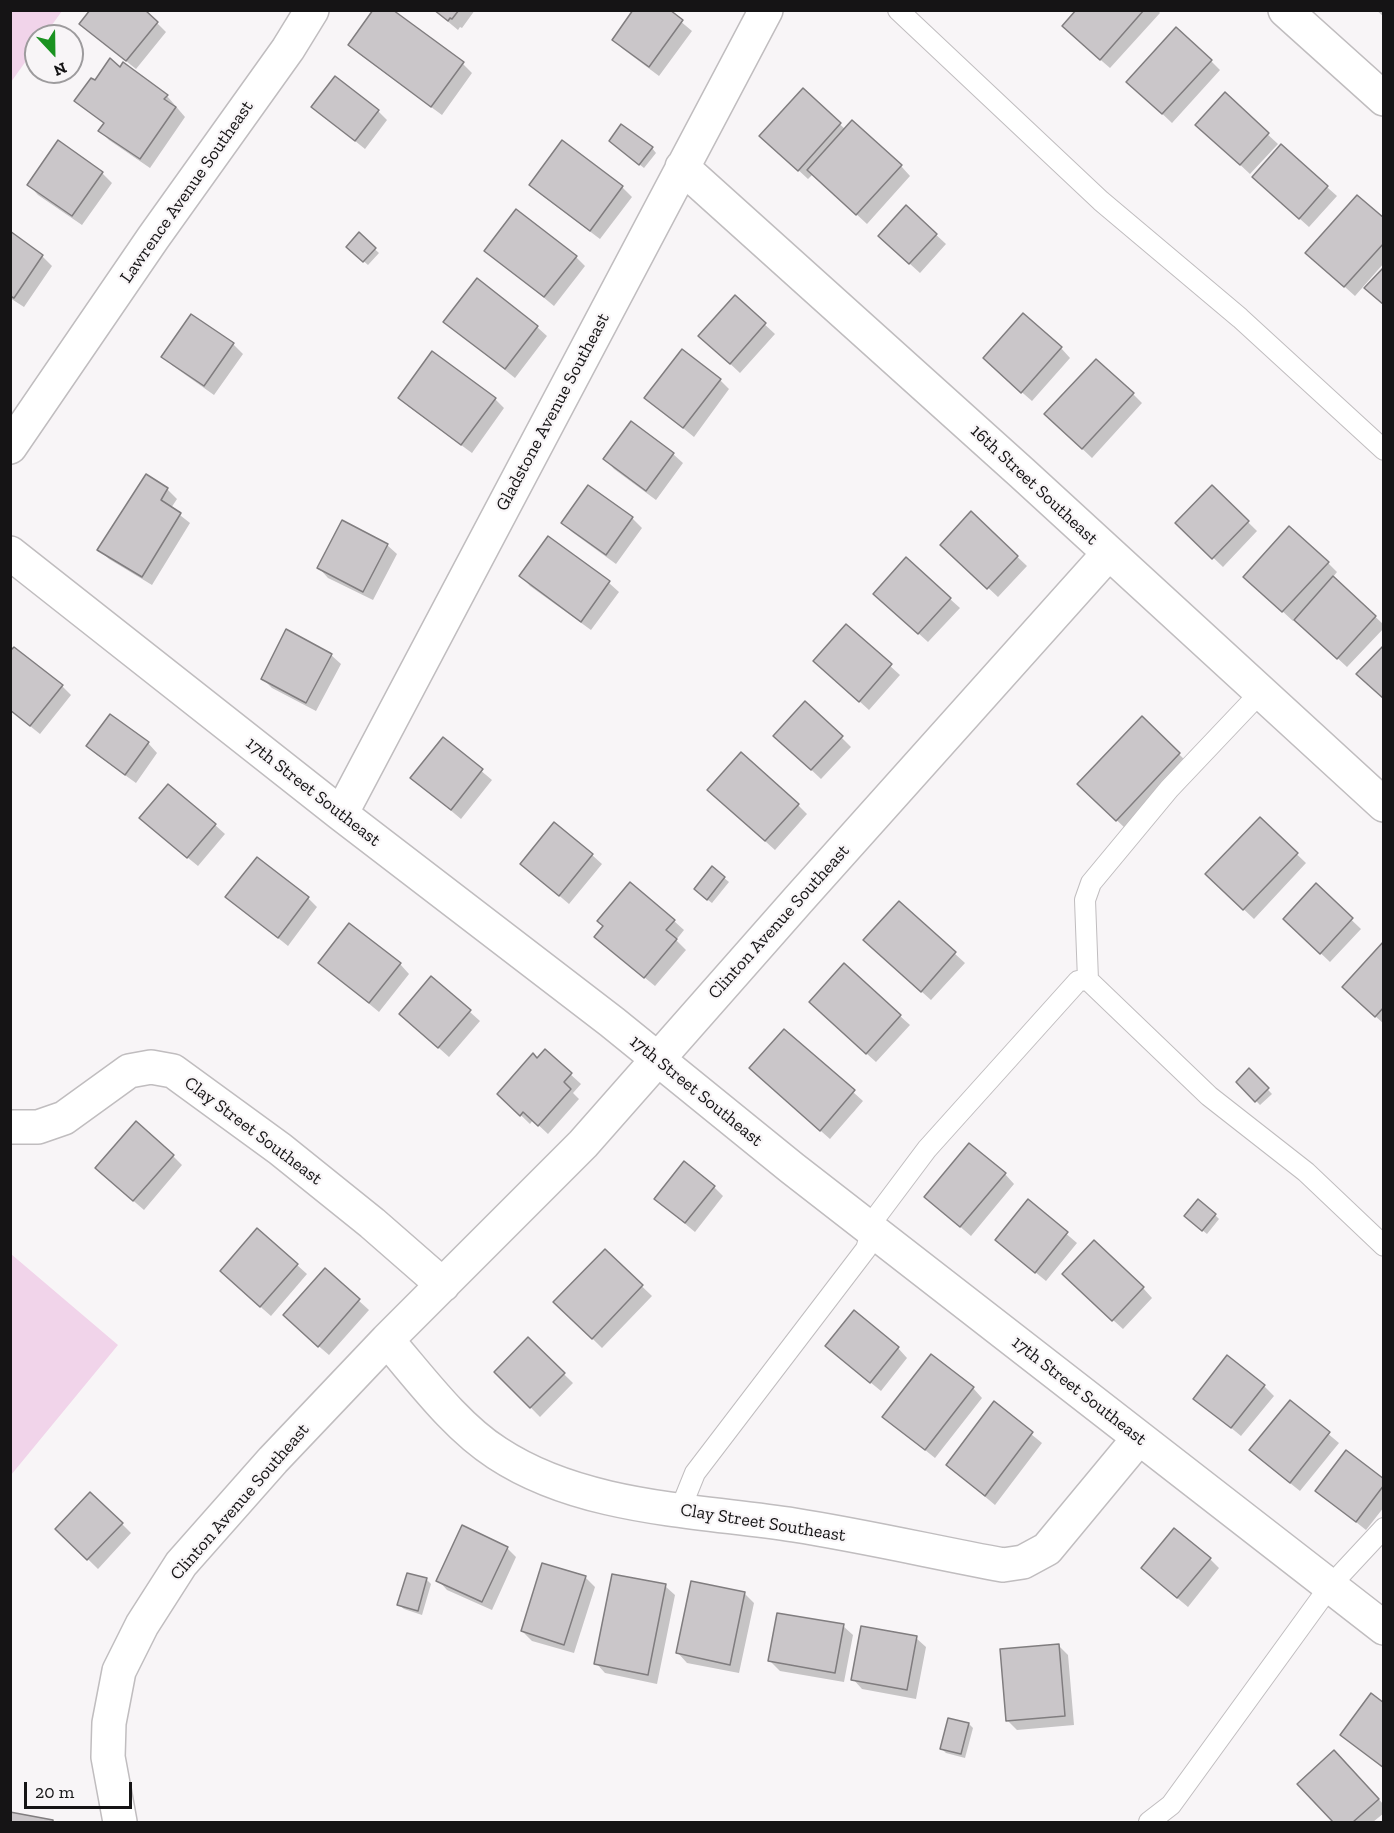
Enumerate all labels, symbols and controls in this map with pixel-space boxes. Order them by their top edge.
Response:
north arrow [24,24,84,84]
text: N [51,58,69,80]
street label: Lawrence Avenue Southeast [116,97,258,287]
street label: Gladstone Avenue Southeast [492,309,614,515]
street label: 16th Street Southeast [966,420,1102,550]
street label: 17th Street Southeast [241,733,385,851]
street label: Clinton Avenue Southeast [704,840,854,1004]
street label: 17th Street Southeast [625,1031,767,1151]
street label: Clay Street Southeast [180,1072,326,1190]
street label: 17th Street Southeast [1007,1332,1151,1450]
street label: Clinton Avenue Southeast [166,1419,314,1585]
street label: Clay Street Southeast [679,1499,847,1547]
scale bar [27,1770,135,1808]
text: 20 m [35,1781,74,1803]

